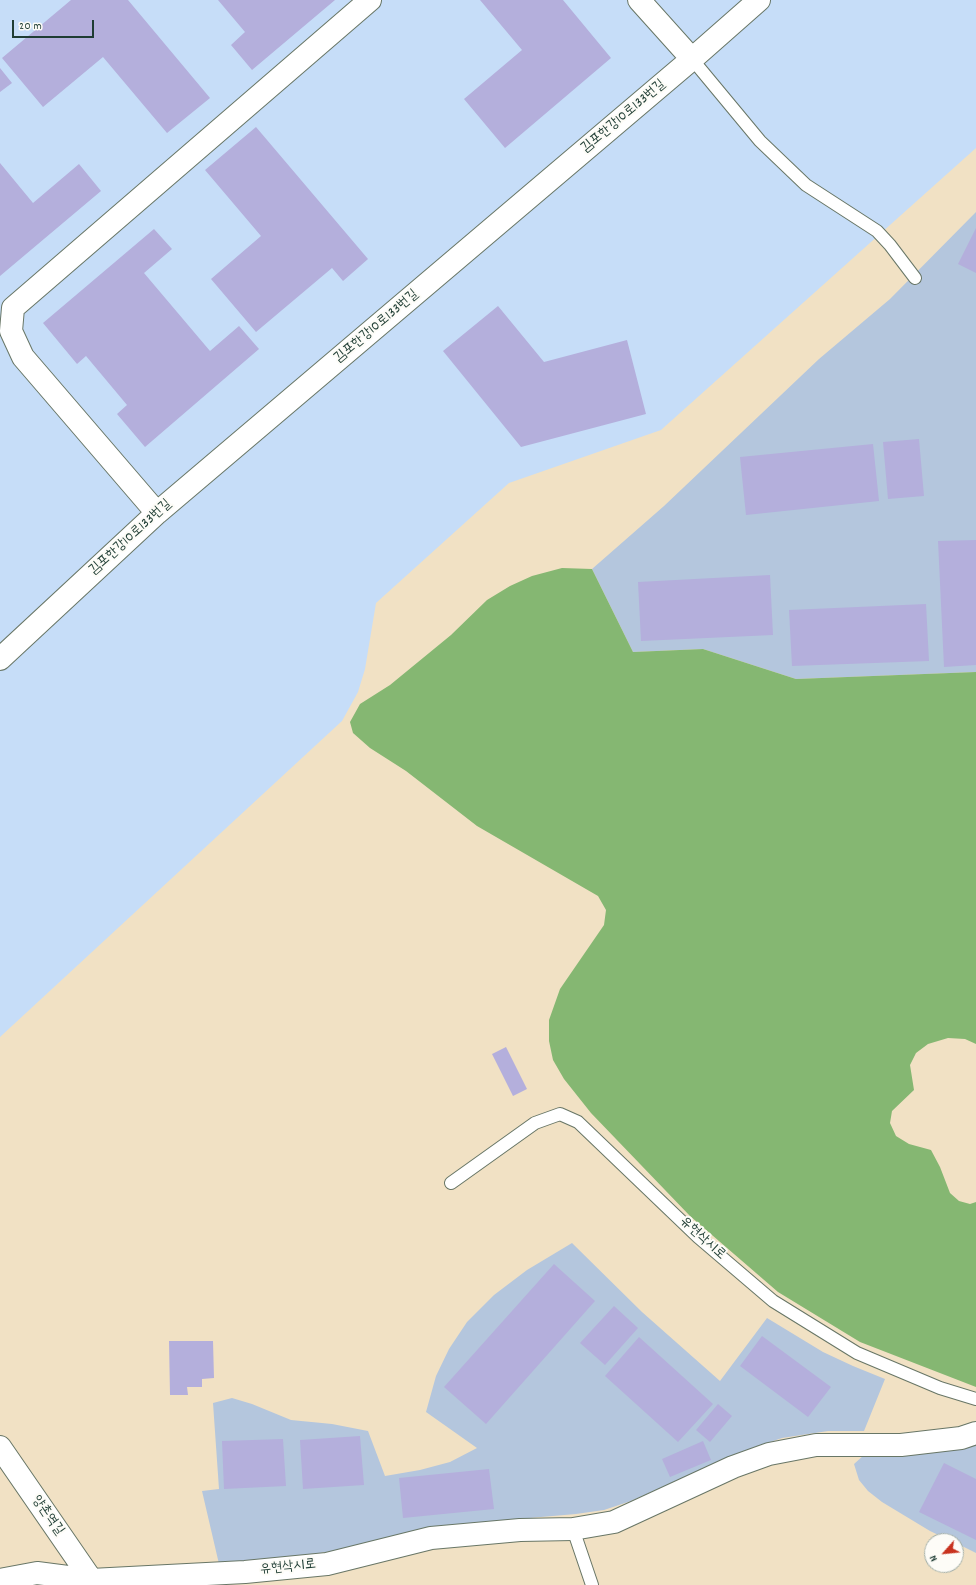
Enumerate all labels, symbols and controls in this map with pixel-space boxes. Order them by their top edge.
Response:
scale bar [14,12,96,38]
text: 20 m [19,18,42,35]
street label: 김포한강10로133번길 [578,77,670,157]
street label: 김포한강10로133번길 [331,287,423,367]
street label: 김포한강10로133번길 [86,497,176,579]
street label: 유현삭시로 [675,1214,729,1264]
street label: 양촌역길 [27,1493,67,1539]
north arrow [924,1533,964,1573]
text: N [926,1552,943,1564]
street label: 유현삭시로 [259,1557,317,1579]

